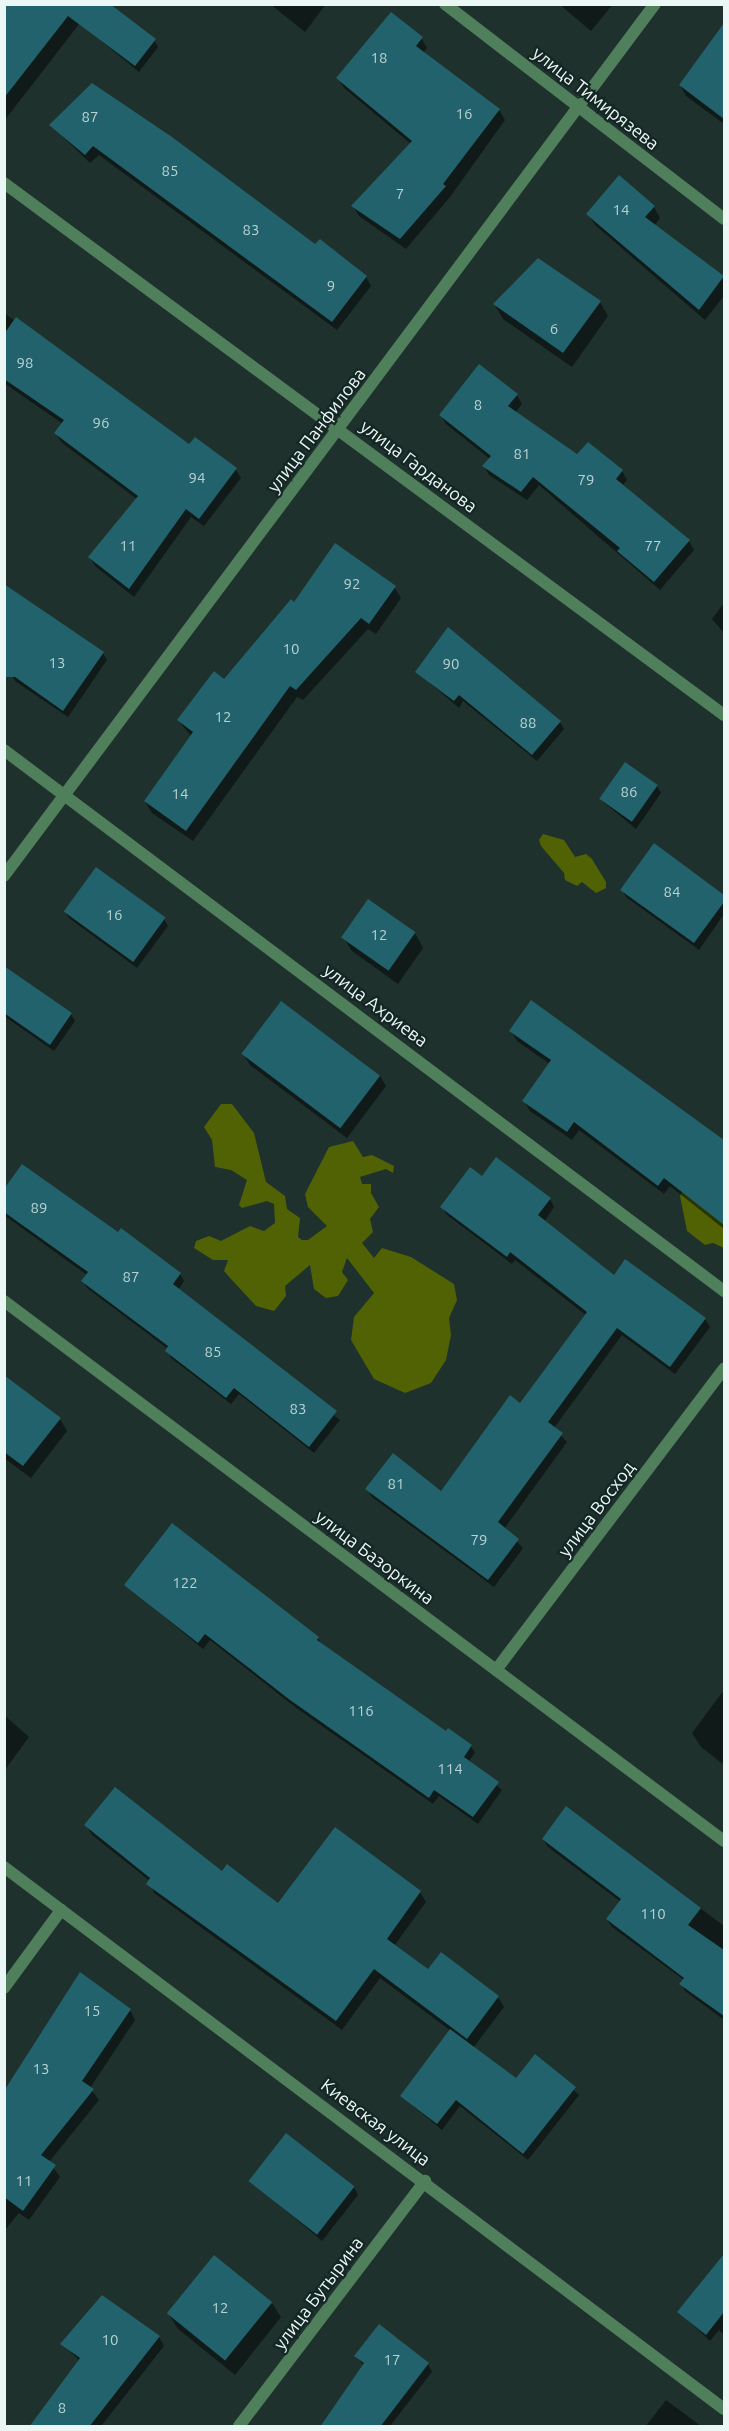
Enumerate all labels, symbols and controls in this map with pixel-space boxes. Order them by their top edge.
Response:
street label: улица Тимирязева [528,42,664,154]
house number: 18 [371,49,387,67]
house number: 16 [456,105,472,123]
house number: 87 [82,108,98,126]
house number: 85 [162,162,178,180]
house number: 7 [396,185,404,203]
house number: 14 [613,201,629,219]
house number: 83 [243,221,259,239]
house number: 9 [327,277,335,295]
house number: 6 [550,320,558,338]
house number: 98 [17,354,33,372]
street label: улица Панфилова [262,364,370,496]
house number: 8 [474,396,482,414]
house number: 96 [93,414,109,432]
street label: улица Гарданова [356,415,482,517]
house number: 81 [514,445,530,463]
house number: 94 [189,469,205,487]
house number: 79 [578,471,594,489]
house number: 11 [120,537,136,555]
house number: 77 [645,537,661,555]
house number: 92 [344,575,360,593]
house number: 10 [283,640,299,658]
house number: 13 [49,654,65,672]
house number: 90 [443,655,459,673]
house number: 12 [215,708,231,726]
house number: 88 [520,714,536,732]
house number: 86 [621,783,637,801]
house number: 14 [172,785,188,803]
house number: 84 [664,883,680,901]
house number: 16 [106,906,122,924]
house number: 12 [371,926,387,944]
street label: улица Ахриева [320,959,432,1051]
house number: 89 [31,1199,47,1217]
house number: 87 [123,1268,139,1286]
house number: 85 [205,1343,221,1361]
house number: 83 [290,1400,306,1418]
street label: улица Восход [553,1457,639,1561]
house number: 81 [388,1475,404,1493]
street label: улица Базоркина [311,1505,439,1609]
house number: 79 [471,1531,487,1549]
house number: 122 [172,1574,198,1592]
house number: 116 [348,1702,374,1720]
house number: 114 [437,1760,463,1778]
house number: 110 [640,1905,666,1923]
house number: 15 [84,2002,100,2020]
house number: 13 [33,2060,49,2078]
street label: Киевская улица [317,2074,435,2170]
house number: 11 [16,2172,32,2190]
street label: улица Бутырина [269,2232,367,2354]
house number: 12 [212,2299,228,2317]
house number: 10 [102,2331,118,2349]
house number: 17 [384,2351,400,2369]
house number: 8 [58,2399,66,2417]

